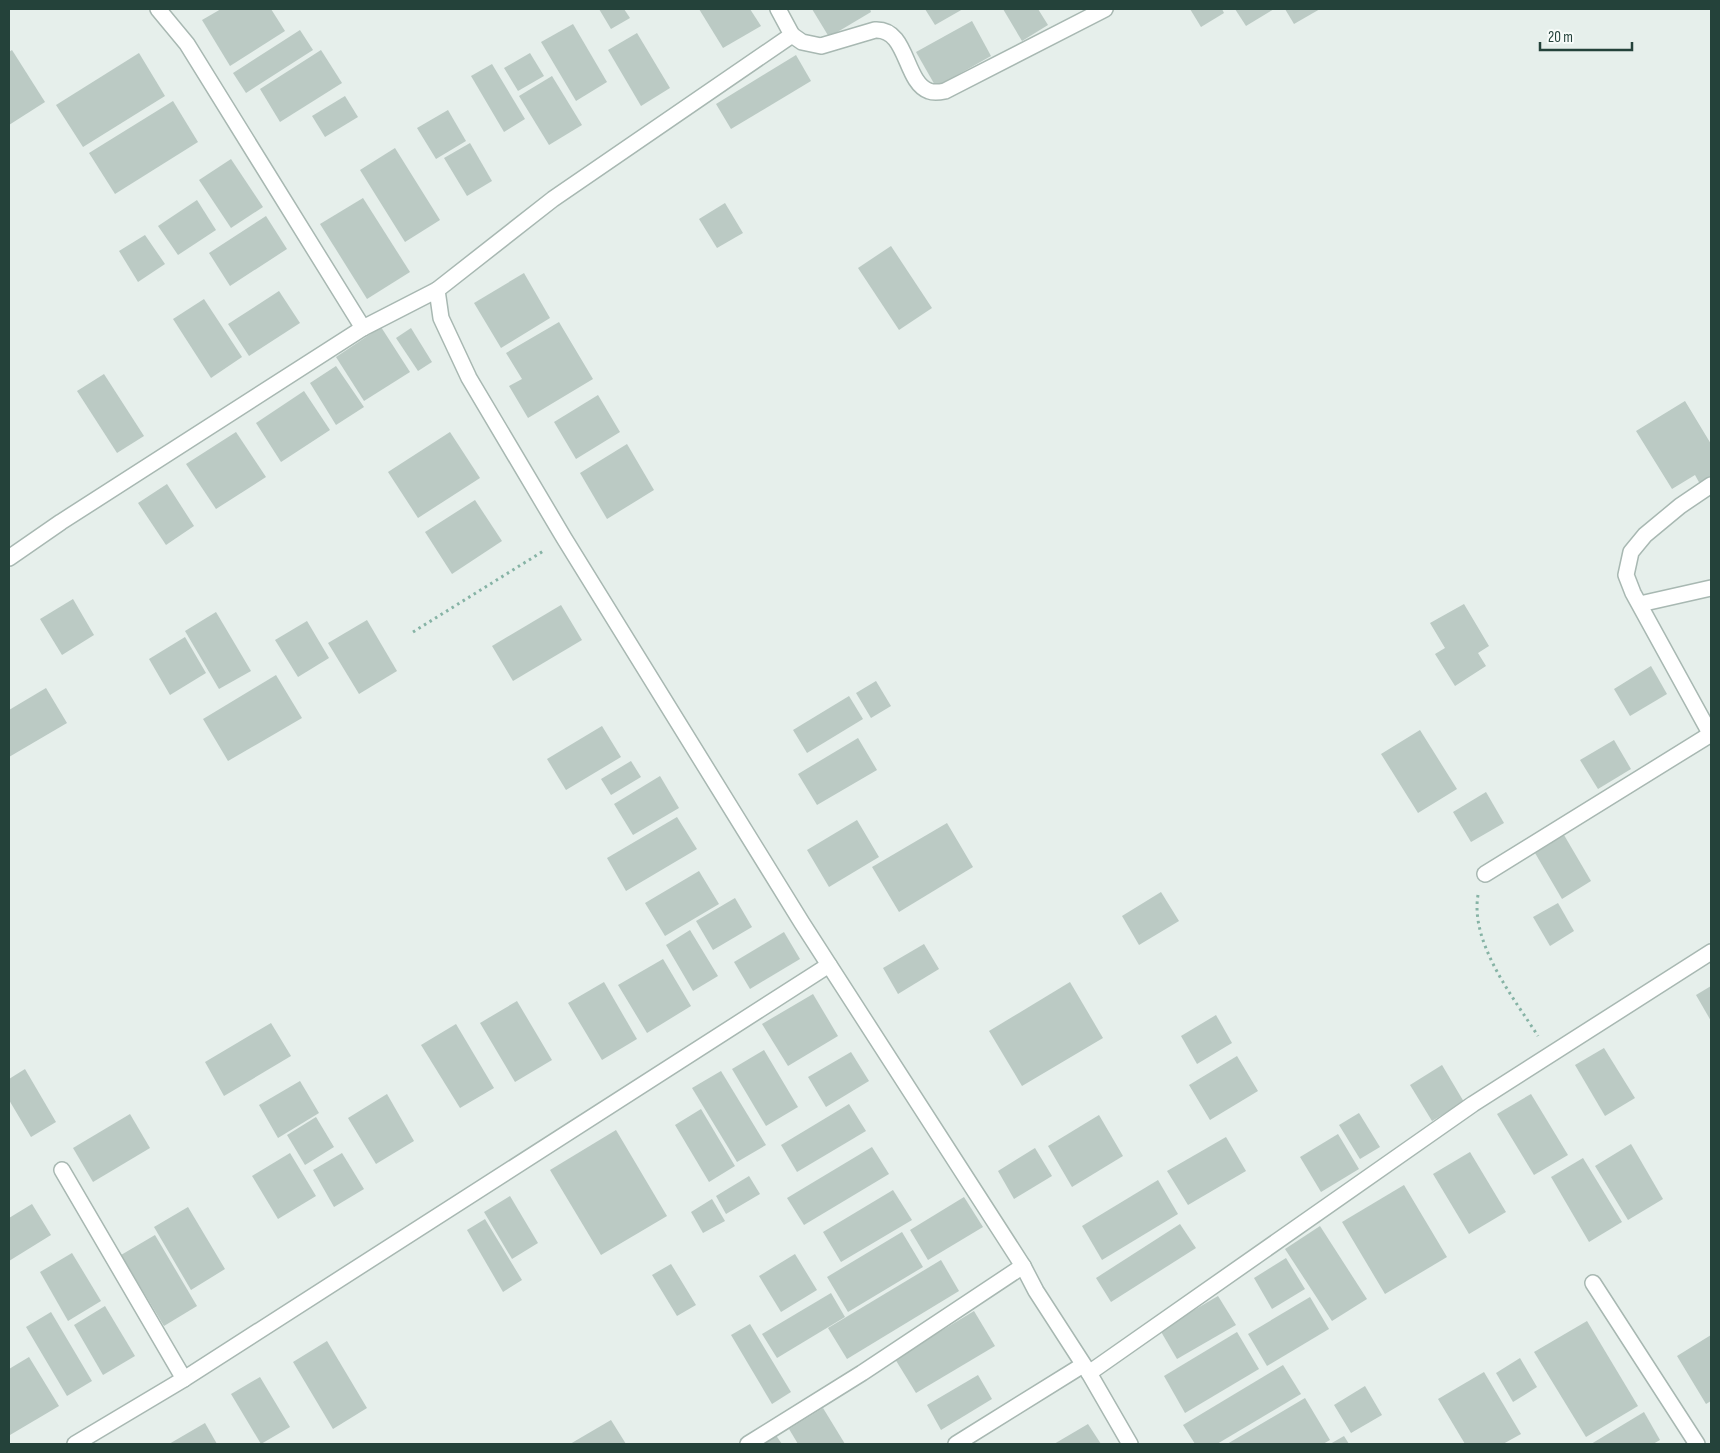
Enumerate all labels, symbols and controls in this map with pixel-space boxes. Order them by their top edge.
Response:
scale bar [1540,20,1632,52]
text: 20 m [1548,28,1573,47]

